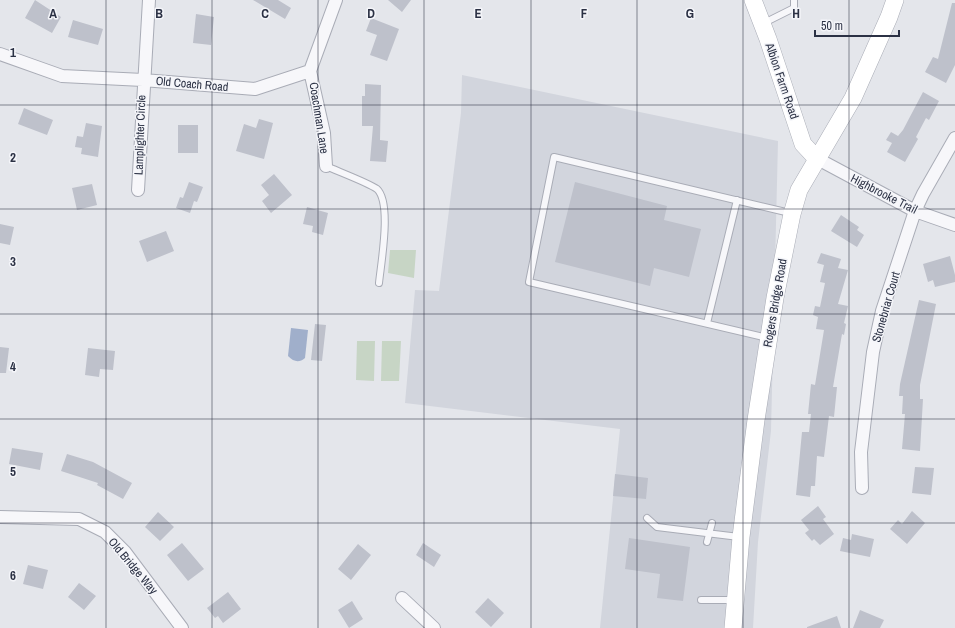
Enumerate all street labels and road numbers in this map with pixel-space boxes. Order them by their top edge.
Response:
street label: Albion Farm Road [761,40,802,121]
street label: Old Coach Road [155,73,229,95]
street label: Coachman Lane [305,81,333,155]
street label: Lamplighter Circle [131,95,149,175]
street label: Highbrooke Trail [848,170,920,218]
street label: Rogers Bridge Road [759,257,791,349]
street label: Stonebriar Court [868,270,904,344]
street label: Old Bridge Way [105,534,161,598]

